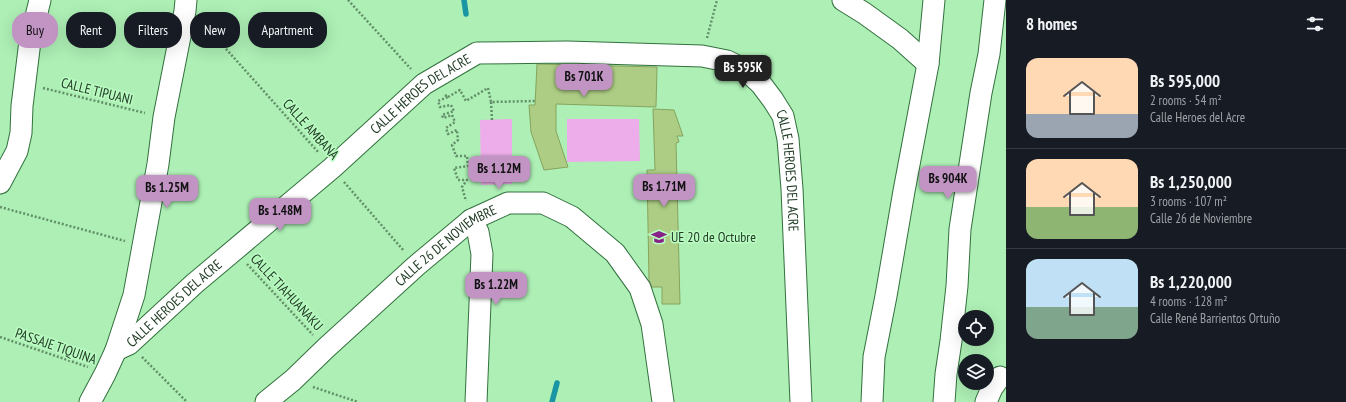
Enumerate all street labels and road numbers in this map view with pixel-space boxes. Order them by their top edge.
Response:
street label: CALLE HEROES DEL ACRE [366,50,474,138]
street label: CALLE TIPUANI [59,73,135,109]
street label: CALLE AMBANA [279,95,343,163]
street label: CALLE HEROES DEL ACRE [772,106,803,232]
street label: CALLE 26 DE NOVIEMBRE [391,201,499,290]
street label: CALLE TIAHUANAKU [247,250,327,334]
street label: CALLE HEROES DEL ACRE [122,256,225,351]
street label: PASSAJE TIQUINA [13,324,99,368]

